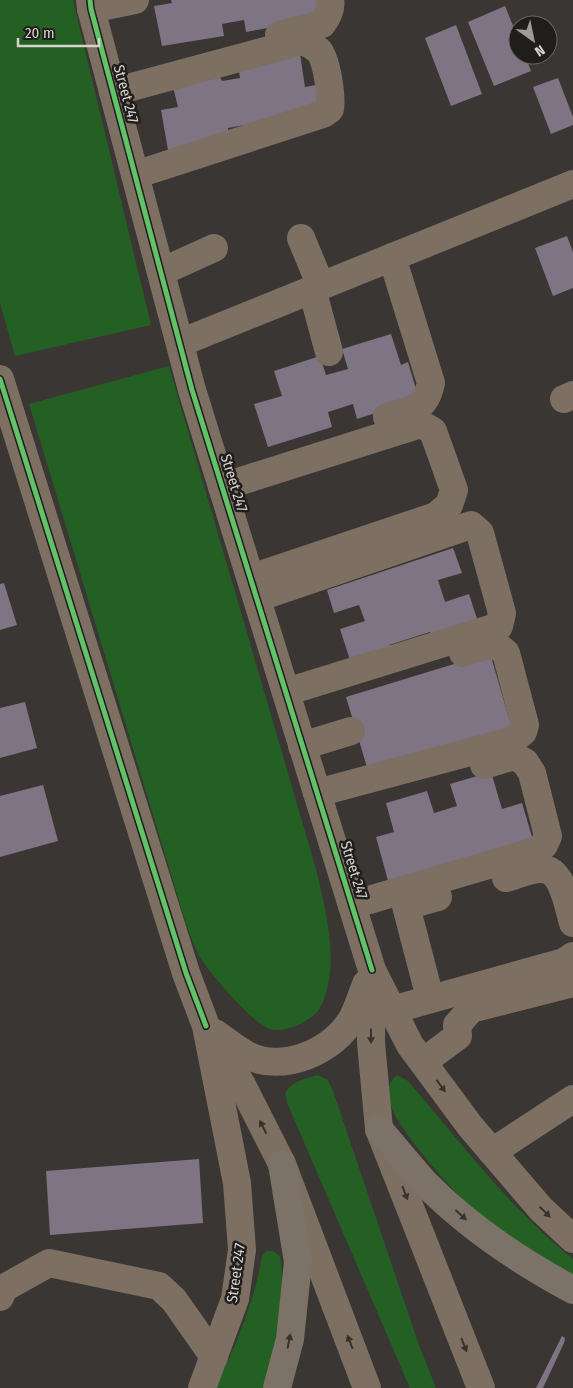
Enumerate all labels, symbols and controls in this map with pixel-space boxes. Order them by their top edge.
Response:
scale bar [18,15,99,47]
north arrow [508,15,558,65]
text: 20 m [25,24,55,42]
text: N [532,41,548,60]
street label: Street 247 [110,63,142,125]
street label: Street 247 [217,452,251,514]
street label: Street 247 [337,839,371,901]
one-way arrow [367,1028,375,1044]
one-way arrow [436,1080,446,1093]
one-way arrow [259,1120,267,1134]
one-way arrow [401,1186,409,1200]
one-way arrow [538,1205,550,1217]
one-way arrow [455,1209,467,1221]
street label: Street 247 [223,1242,249,1304]
one-way arrow [286,1332,294,1348]
one-way arrow [346,1335,353,1350]
one-way arrow [461,1337,468,1352]

